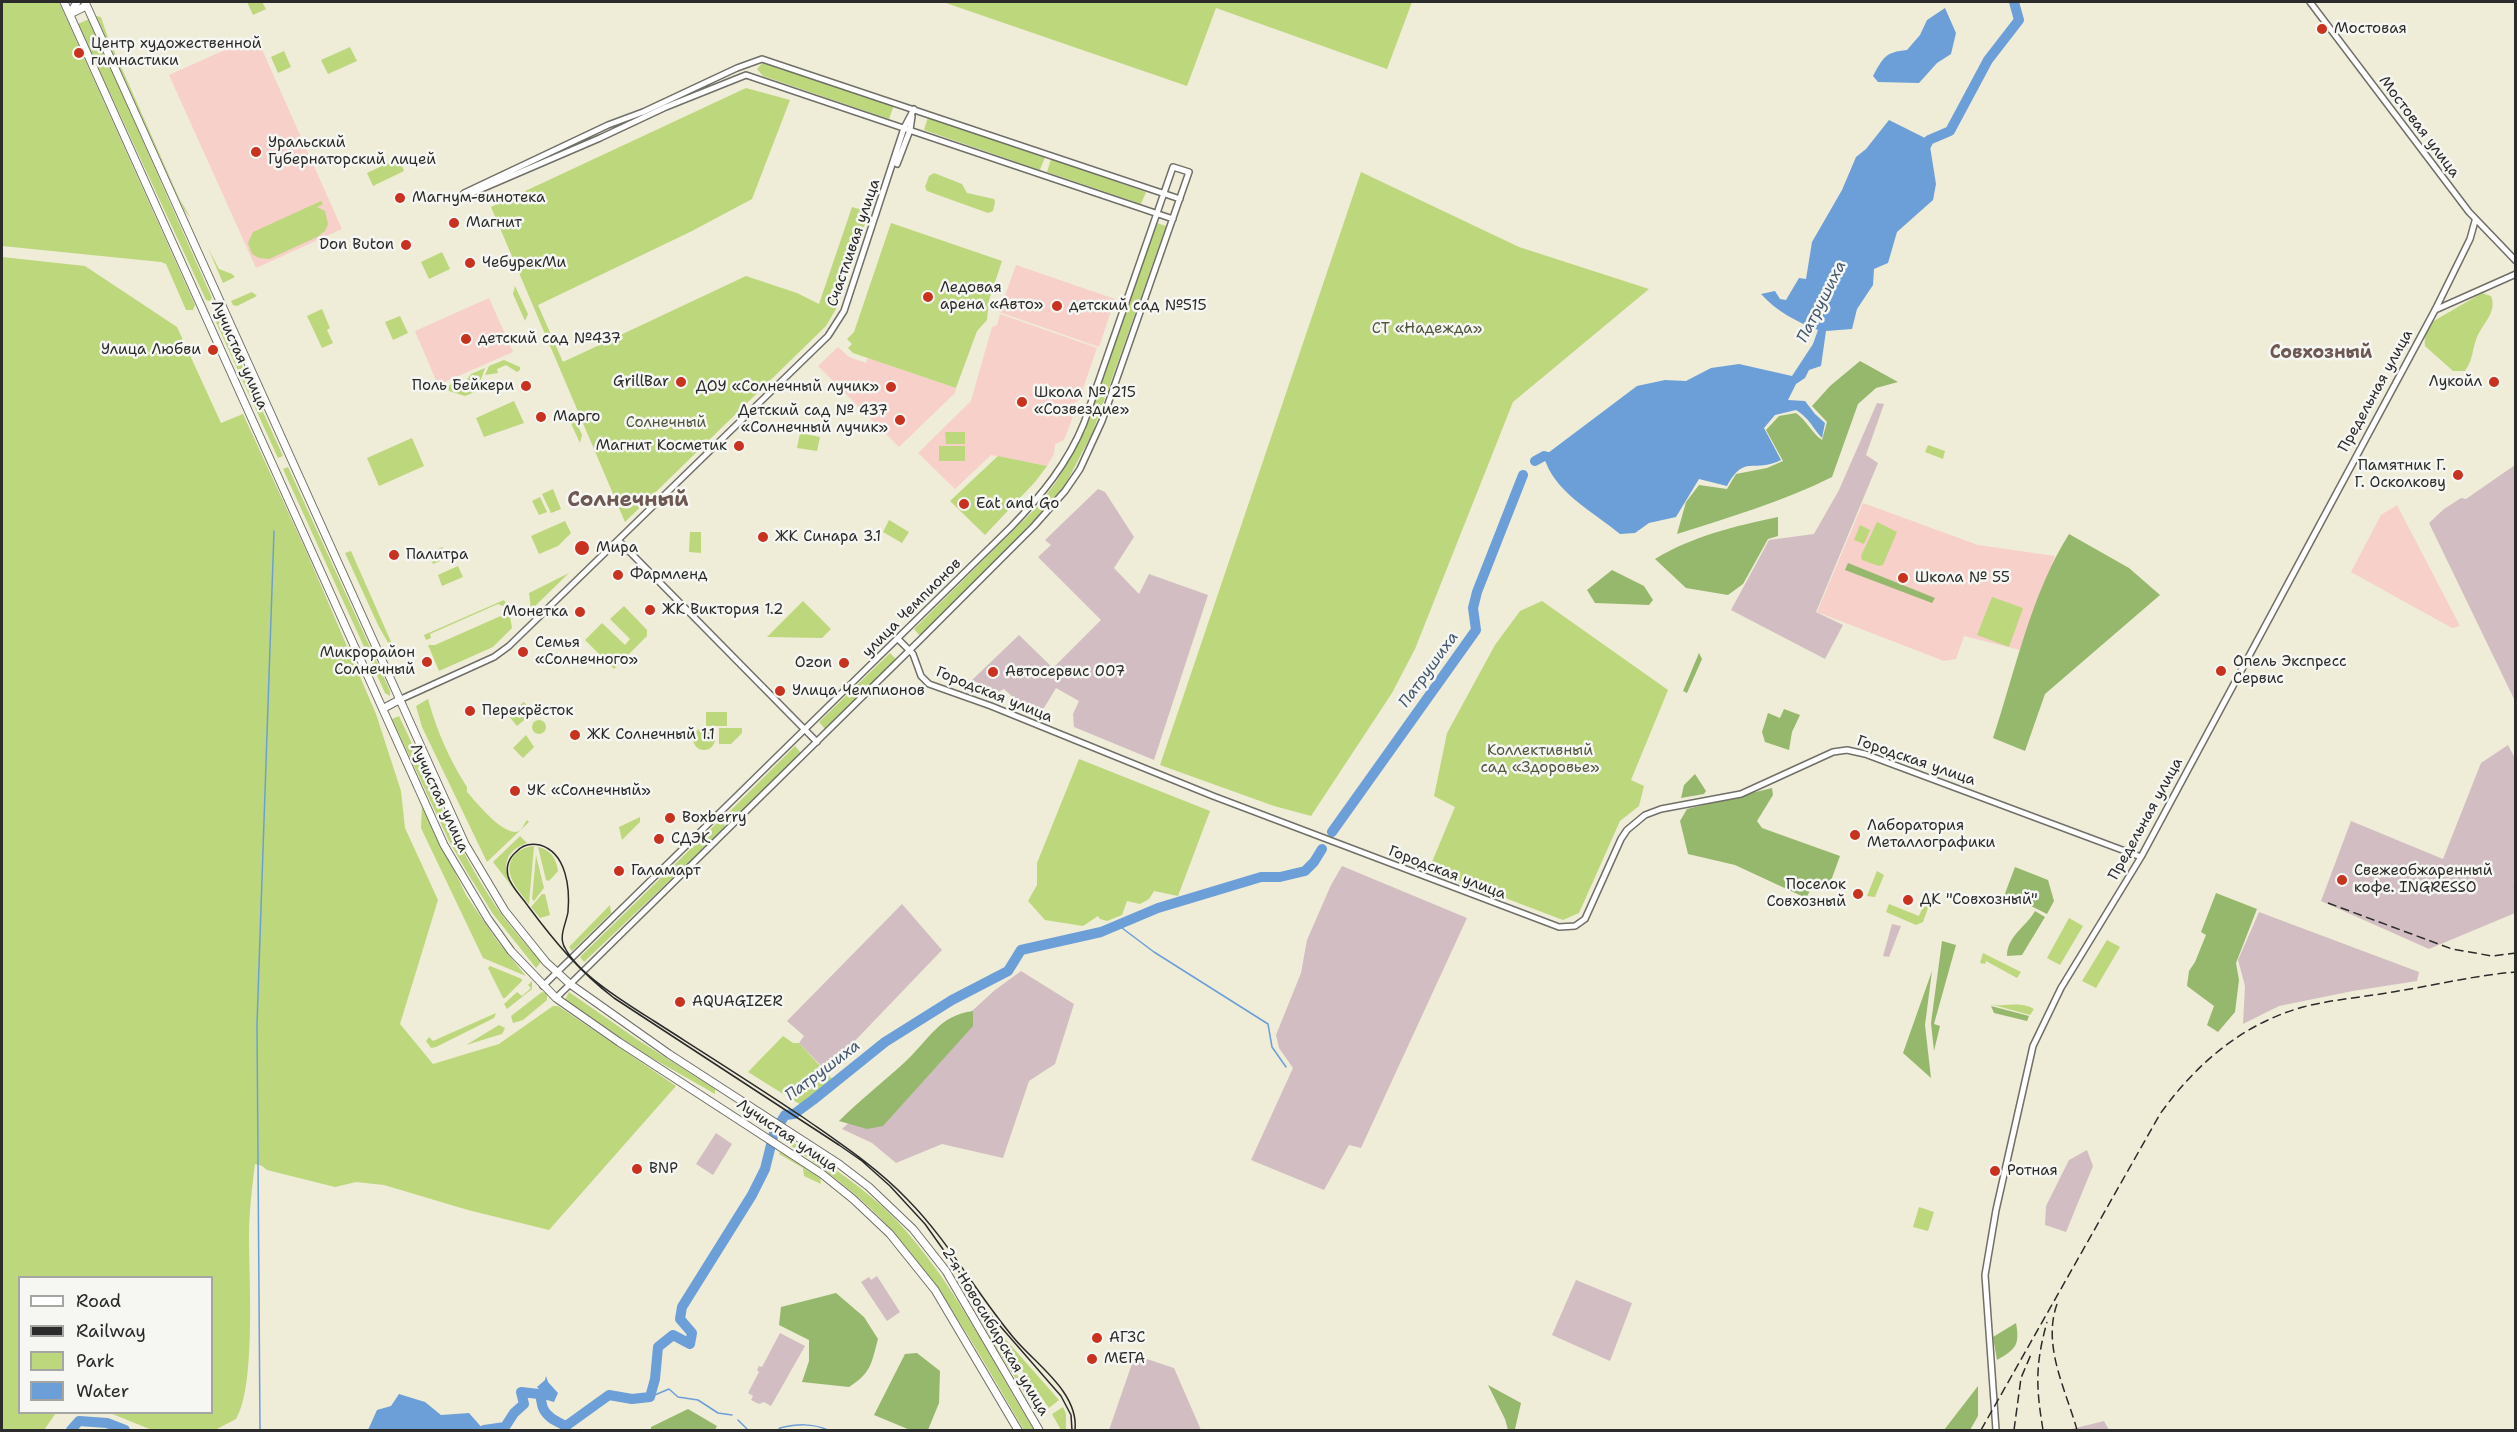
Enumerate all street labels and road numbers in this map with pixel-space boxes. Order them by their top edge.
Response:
street label: Мостовая улица [2375,72,2463,182]
street label: Счастливая улица [824,177,884,309]
street label: Лучистая улица [207,297,271,413]
street label: Предельная улица [2335,327,2417,455]
street label: улица Чемпионов [859,555,965,661]
street label: Городская улица [933,663,1055,727]
street label: Городская улица [1854,732,1978,790]
street label: Лучистая улица [406,741,472,855]
street label: Предельная улица [2105,755,2187,883]
street label: Городская улица [1386,842,1508,904]
street label: Лучистая улица [733,1096,841,1176]
street label: 2-я Новосибирская улица [938,1245,1052,1419]

